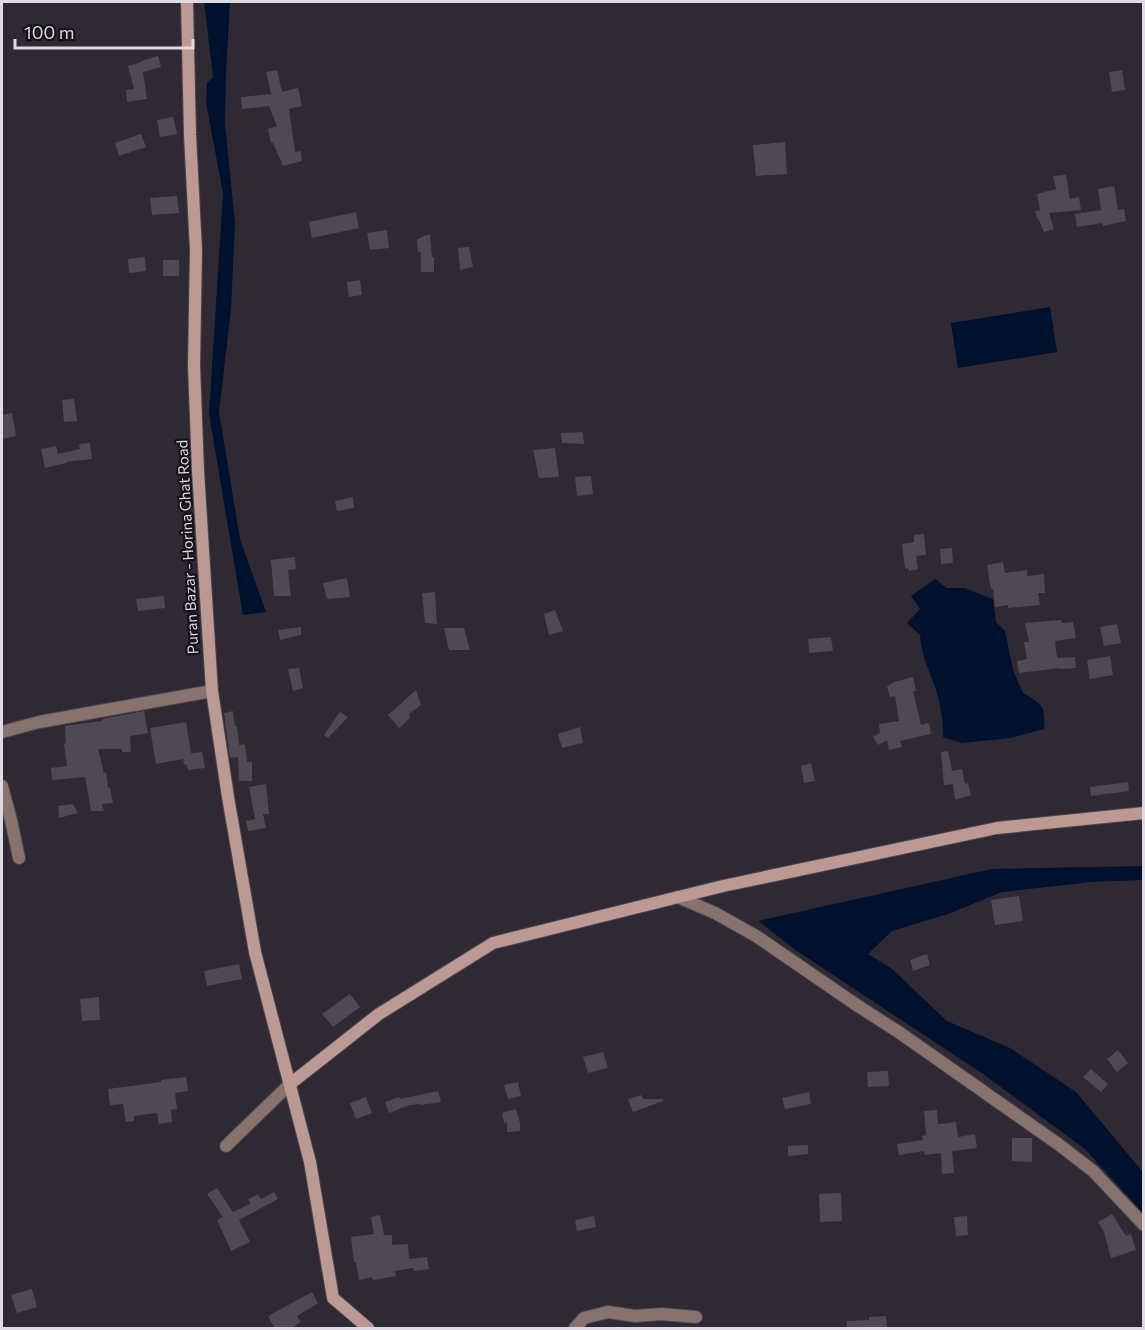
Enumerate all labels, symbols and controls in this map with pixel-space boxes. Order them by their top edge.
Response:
scale bar [15,12,194,50]
text: 100 m [24,21,74,43]
street label: Puran Bazar - Horina Ghat Road [172,439,202,655]

